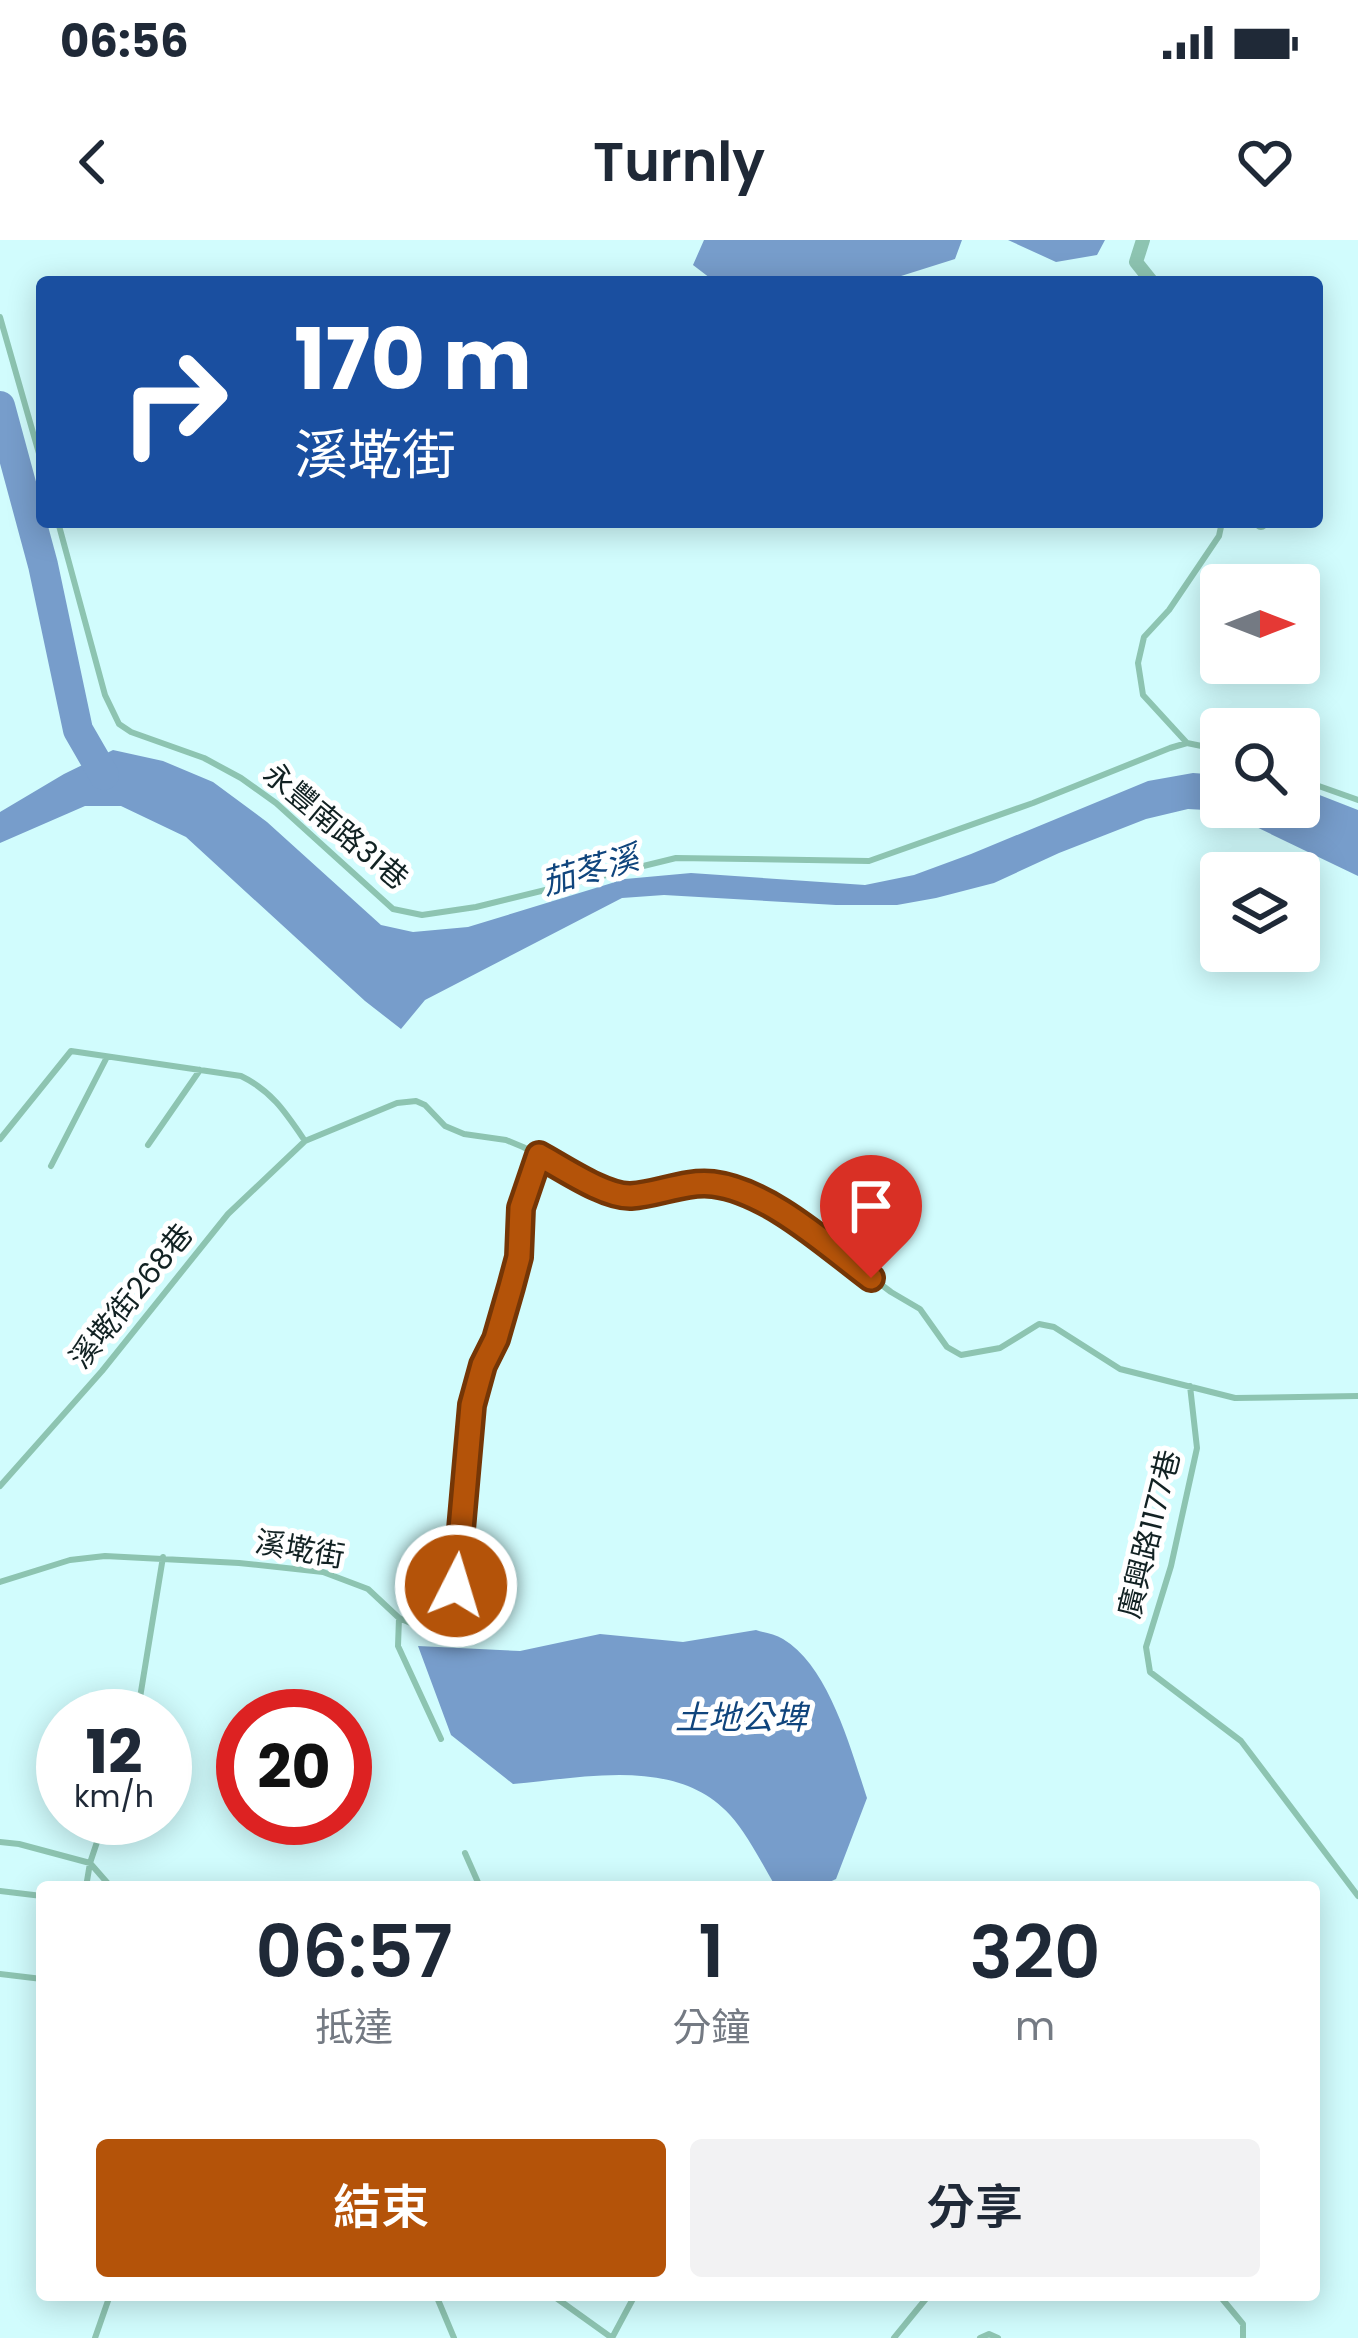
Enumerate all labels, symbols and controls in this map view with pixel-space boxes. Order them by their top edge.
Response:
text: 06:56 [60,10,189,73]
text: Turnly [593,124,765,200]
icon: back [60,129,126,195]
icon: heart [1232,129,1298,195]
text: 170 m [294,301,532,418]
icon: right [96,324,252,480]
text: 溪墘街 [294,417,456,493]
north arrow [1200,564,1320,684]
map controls [1200,564,1320,972]
button: search [1200,708,1320,828]
street label: 永豐南路31巷 [254,753,418,899]
water label: 茄苳溪 [536,833,648,906]
button: layers [1200,852,1320,972]
pin [820,1155,922,1278]
icon: arrive [838,1173,904,1239]
street label: 溪墘街268巷 [59,1214,203,1378]
street label: 廣興路1177巷 [1107,1445,1191,1623]
street label: 溪墘街 [252,1520,348,1578]
position arrow [393,1523,519,1649]
speed limit sign: 20 [216,1689,372,1845]
water label: 土地公埤 [675,1694,811,1741]
text: 12 [86,1710,142,1794]
text: km/h [74,1775,154,1818]
text: 06:57 [255,1901,453,2002]
text: 1 [698,1901,724,2002]
text: 320 [970,1902,1101,2003]
text: m [1015,1999,1055,2054]
text: 抵達 [315,2000,393,2055]
text: 分鐘 [672,2000,750,2055]
button: 結束 [96,2139,666,2277]
button: 分享 [690,2139,1260,2277]

